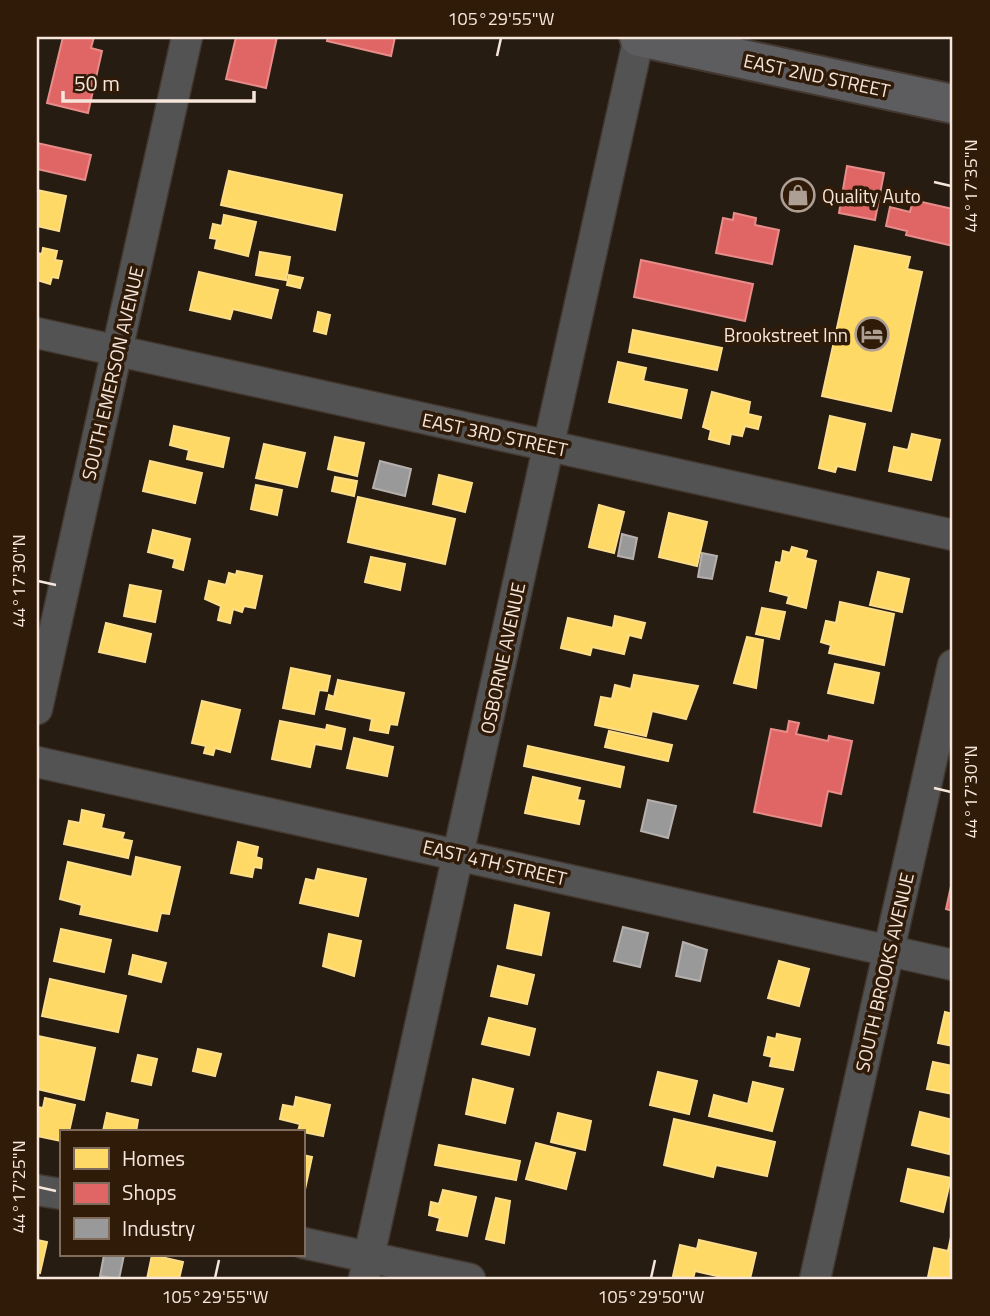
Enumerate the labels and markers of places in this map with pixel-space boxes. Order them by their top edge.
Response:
shop icon: Quality Auto [779,176,817,214]
place label: Quality Auto [822,181,921,210]
hotel icon: Brookstreet Inn [853,315,891,353]
place label: Brookstreet Inn [724,320,848,349]

